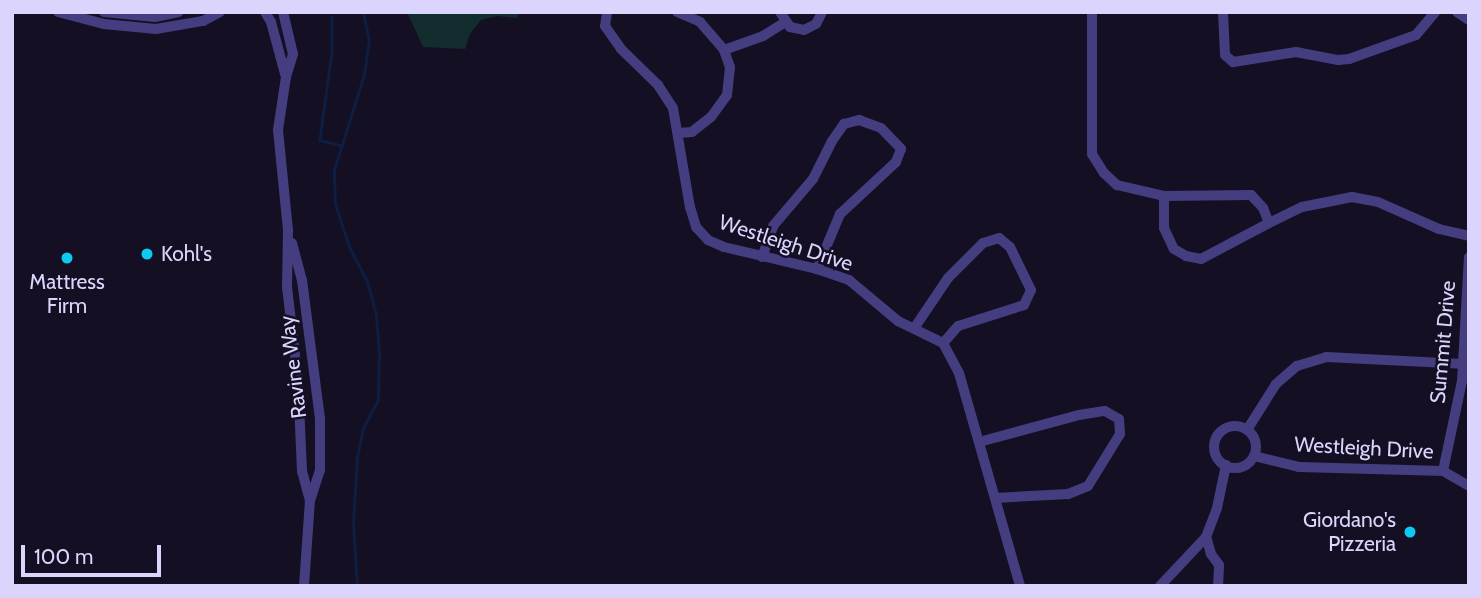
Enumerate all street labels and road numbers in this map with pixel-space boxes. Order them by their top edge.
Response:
street label: Westleigh Drive [716,209,856,277]
street label: Summit Drive [1425,279,1461,405]
street label: Ravine Way [274,314,312,420]
street label: Westleigh Drive [1294,432,1434,464]

